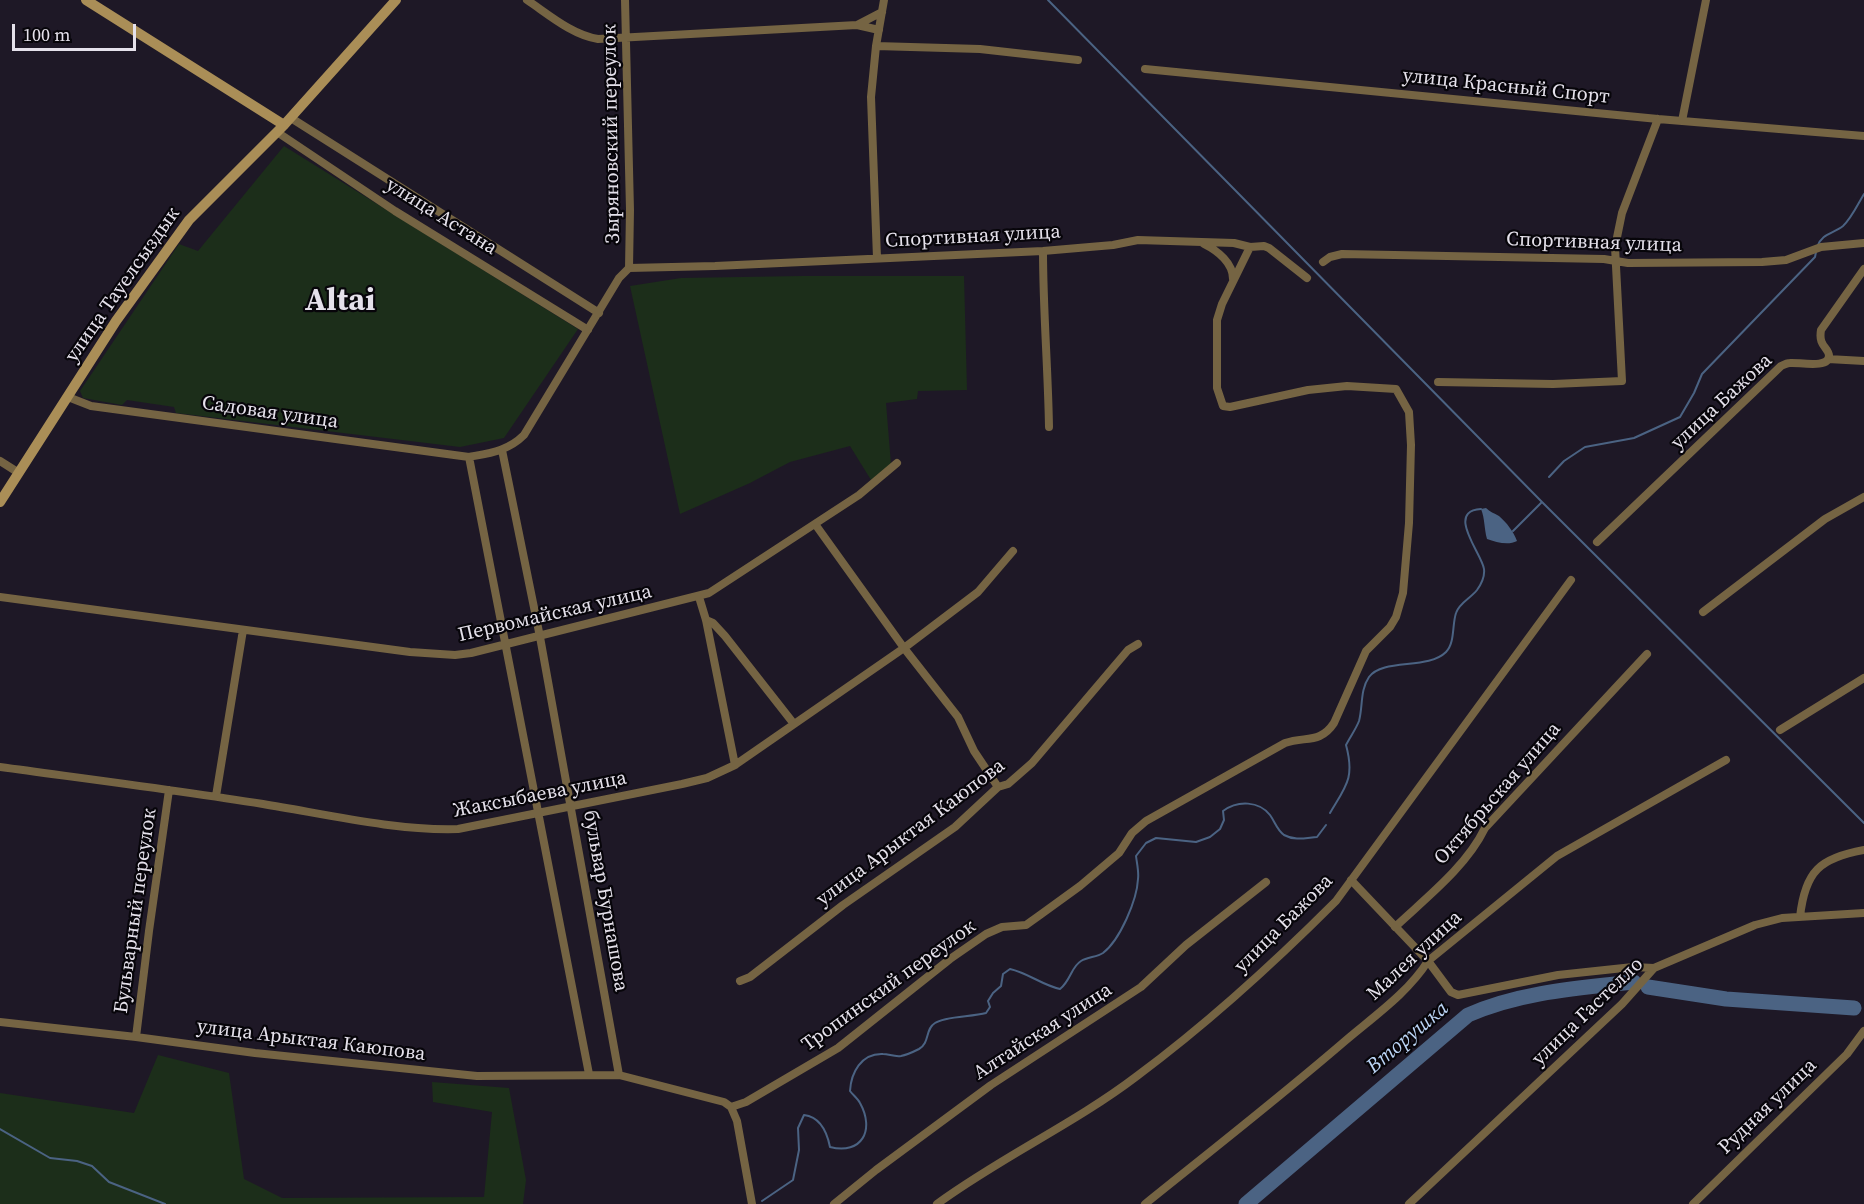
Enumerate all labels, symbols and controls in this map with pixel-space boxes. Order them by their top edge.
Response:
scale bar [15,12,140,50]
text: 100 m [23,22,70,47]
street label: Зыряновский переулок [598,24,626,244]
street label: улица Красный Спорт [1401,64,1611,110]
street label: улица Астана [381,173,501,261]
street label: улица Тауелсыздык [60,203,186,367]
street label: Спортивная улица [885,220,1061,254]
street label: Спортивная улица [1506,228,1682,258]
district label: Altai [305,283,375,321]
street label: улица Бажова [1666,349,1778,455]
street label: Садовая улица [200,392,340,434]
street label: Первомайская улица [456,580,654,648]
street label: Октябрьская улица [1430,718,1566,870]
street label: улица Арыктая Каюпова [812,754,1010,912]
street label: Жаксыбаева улица [451,766,629,824]
street label: Бульварный переулок [110,807,162,1015]
street label: бульвар Бурнашова [577,809,633,993]
street label: улица Бажова [1230,870,1338,978]
street label: Малея улица [1363,906,1467,1006]
street label: Тропинский переулок [797,915,981,1057]
street label: улица Гастелло [1527,953,1649,1071]
street label: Алтайская улица [969,978,1117,1086]
water label: Вторушка [1362,997,1454,1079]
street label: улица Арыктая Каюпова [195,1015,427,1067]
street label: Рудная улица [1714,1054,1822,1160]

